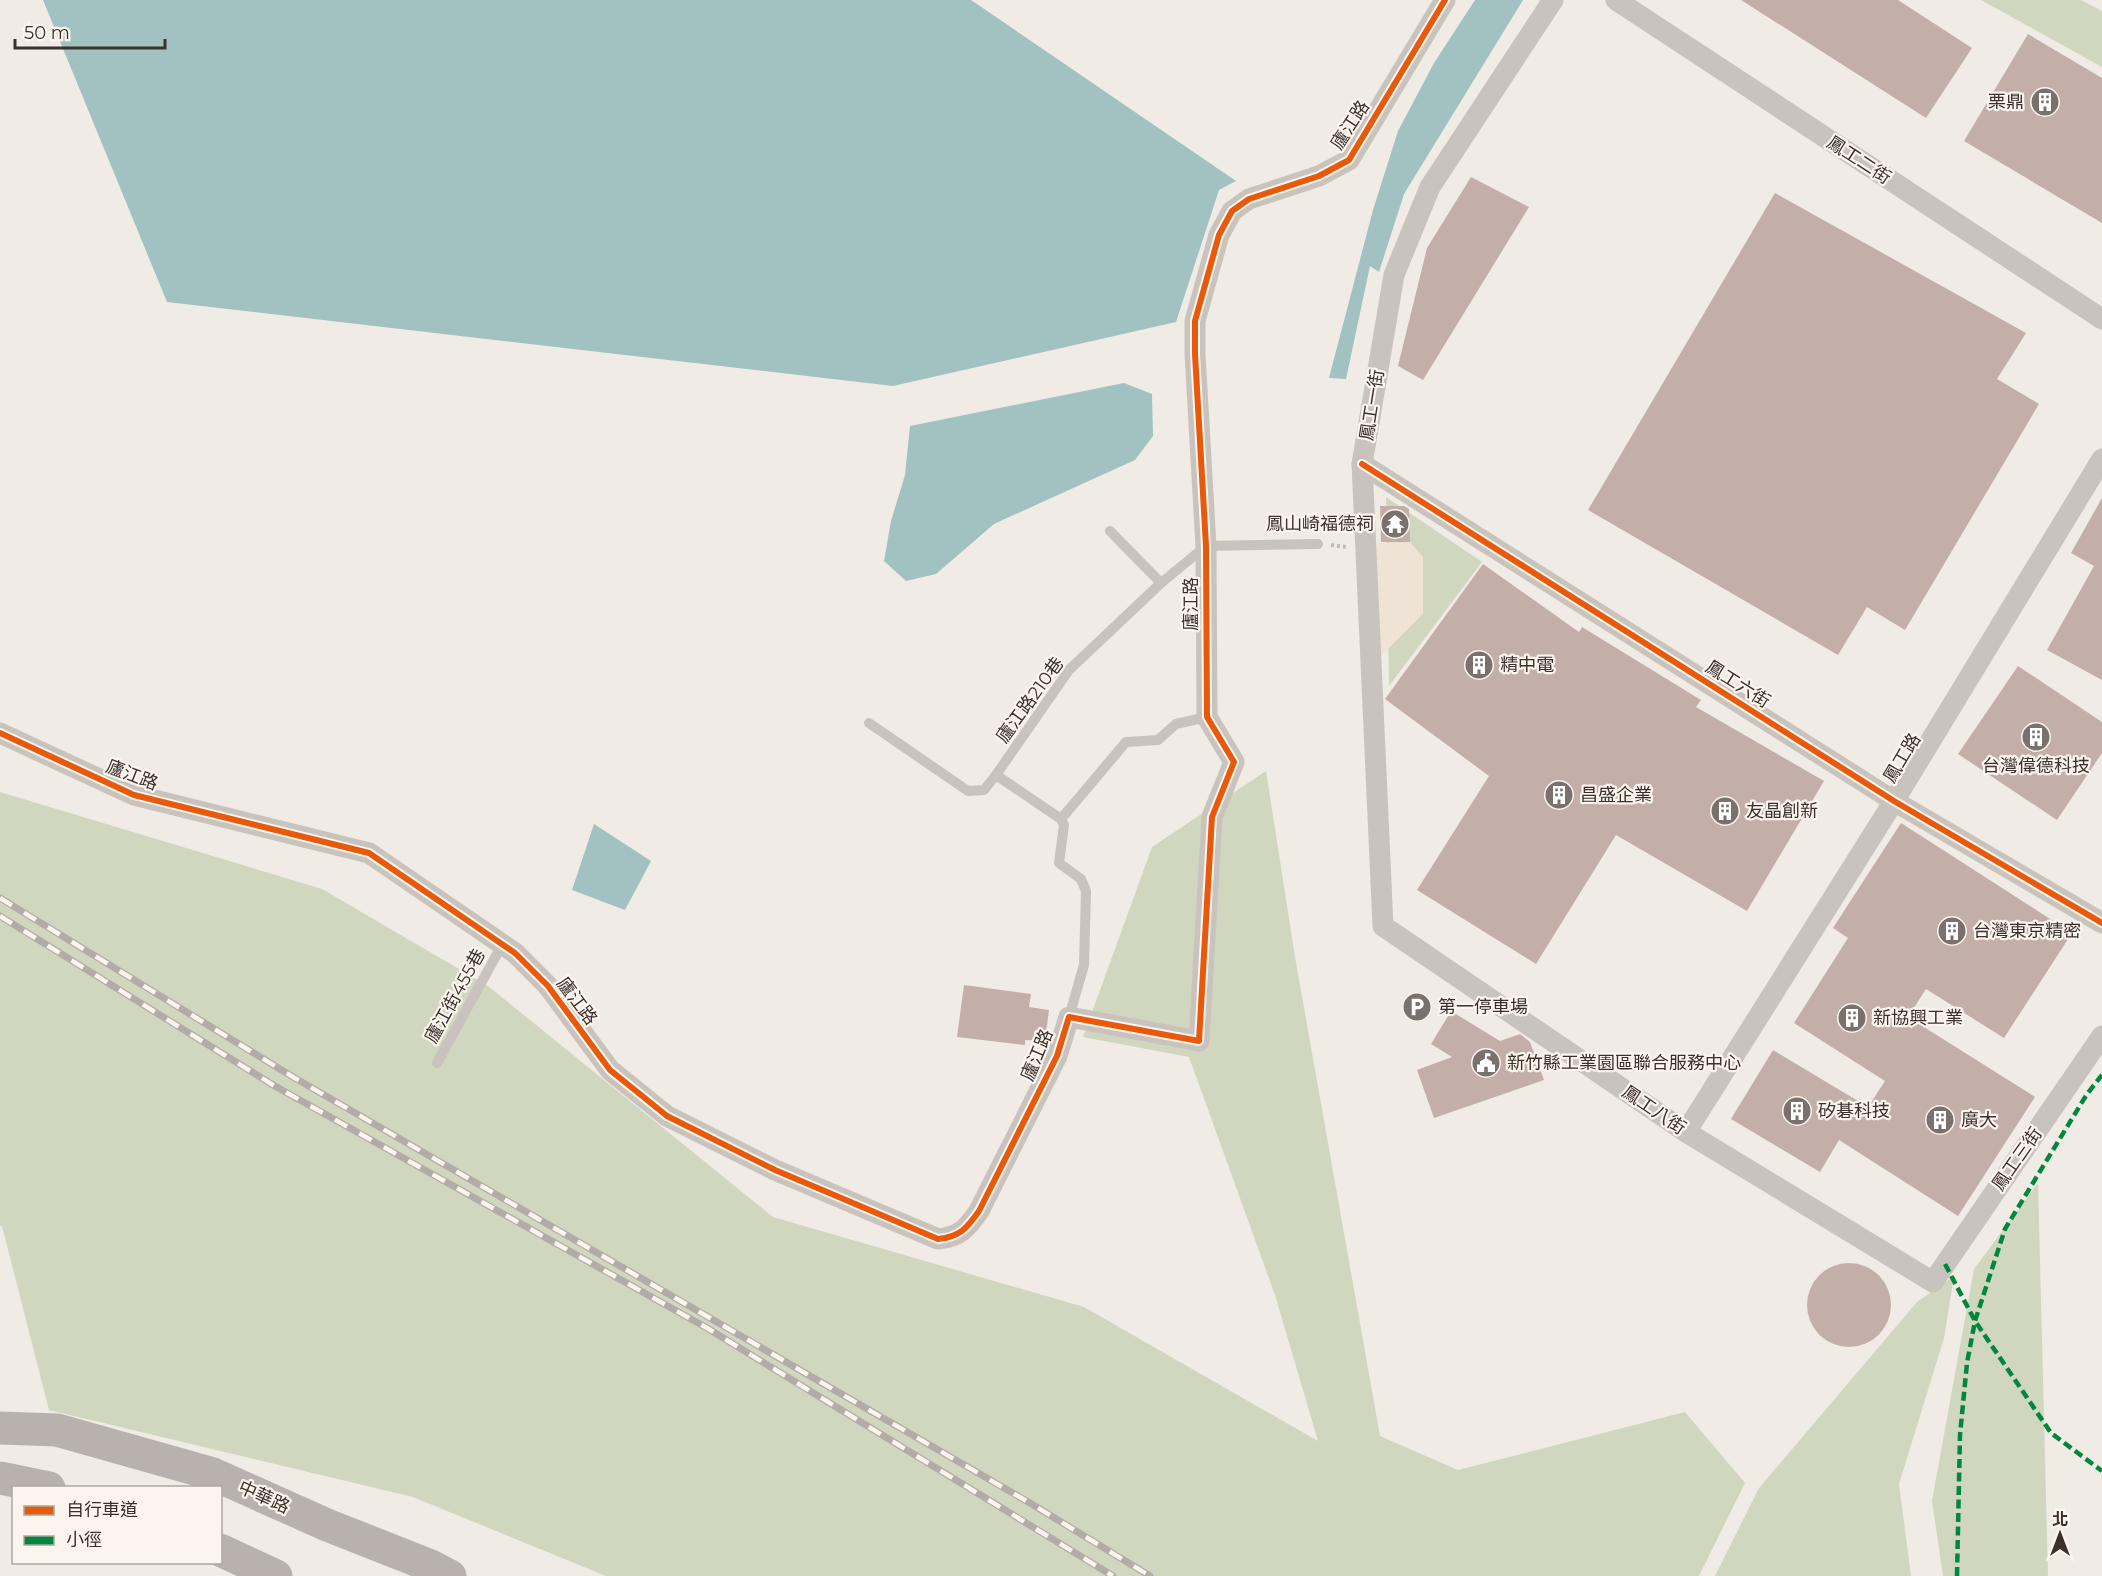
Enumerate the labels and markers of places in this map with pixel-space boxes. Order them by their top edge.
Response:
building icon: 栗鼎 [2029,86,2061,118]
place label: 栗鼎 [1988,91,2024,113]
temple icon: 鳳山崎福德祠 [1379,508,1411,540]
place label: 鳳山崎福德祠 [1266,513,1374,535]
building icon: 精中電 [1463,649,1495,681]
place label: 精中電 [1500,654,1554,676]
building icon: 台灣偉德科技 [2020,721,2052,753]
place label: 台灣偉德科技 [1982,755,2090,777]
building icon: 昌盛企業 [1543,779,1575,811]
place label: 昌盛企業 [1580,784,1652,806]
building icon: 友晶創新 [1709,795,1741,827]
place label: 友晶創新 [1746,800,1818,822]
building icon: 台灣東京精密 [1936,915,1968,947]
place label: 台灣東京精密 [1973,920,2081,942]
parking icon: 第一停車場 [1401,991,1433,1023]
place label: 第一停車場 [1438,996,1528,1018]
building icon: 新協興工業 [1836,1002,1868,1034]
place label: 新協興工業 [1873,1007,1963,1029]
public building icon: 新竹縣工業園區聯合服務中心 [1470,1047,1502,1079]
place label: 新竹縣工業園區聯合服務中心 [1507,1052,1741,1074]
building icon: 矽碁科技 [1781,1095,1813,1127]
place label: 矽碁科技 [1818,1100,1890,1122]
building icon: 廣大 [1924,1104,1956,1136]
place label: 廣大 [1961,1109,1997,1131]

